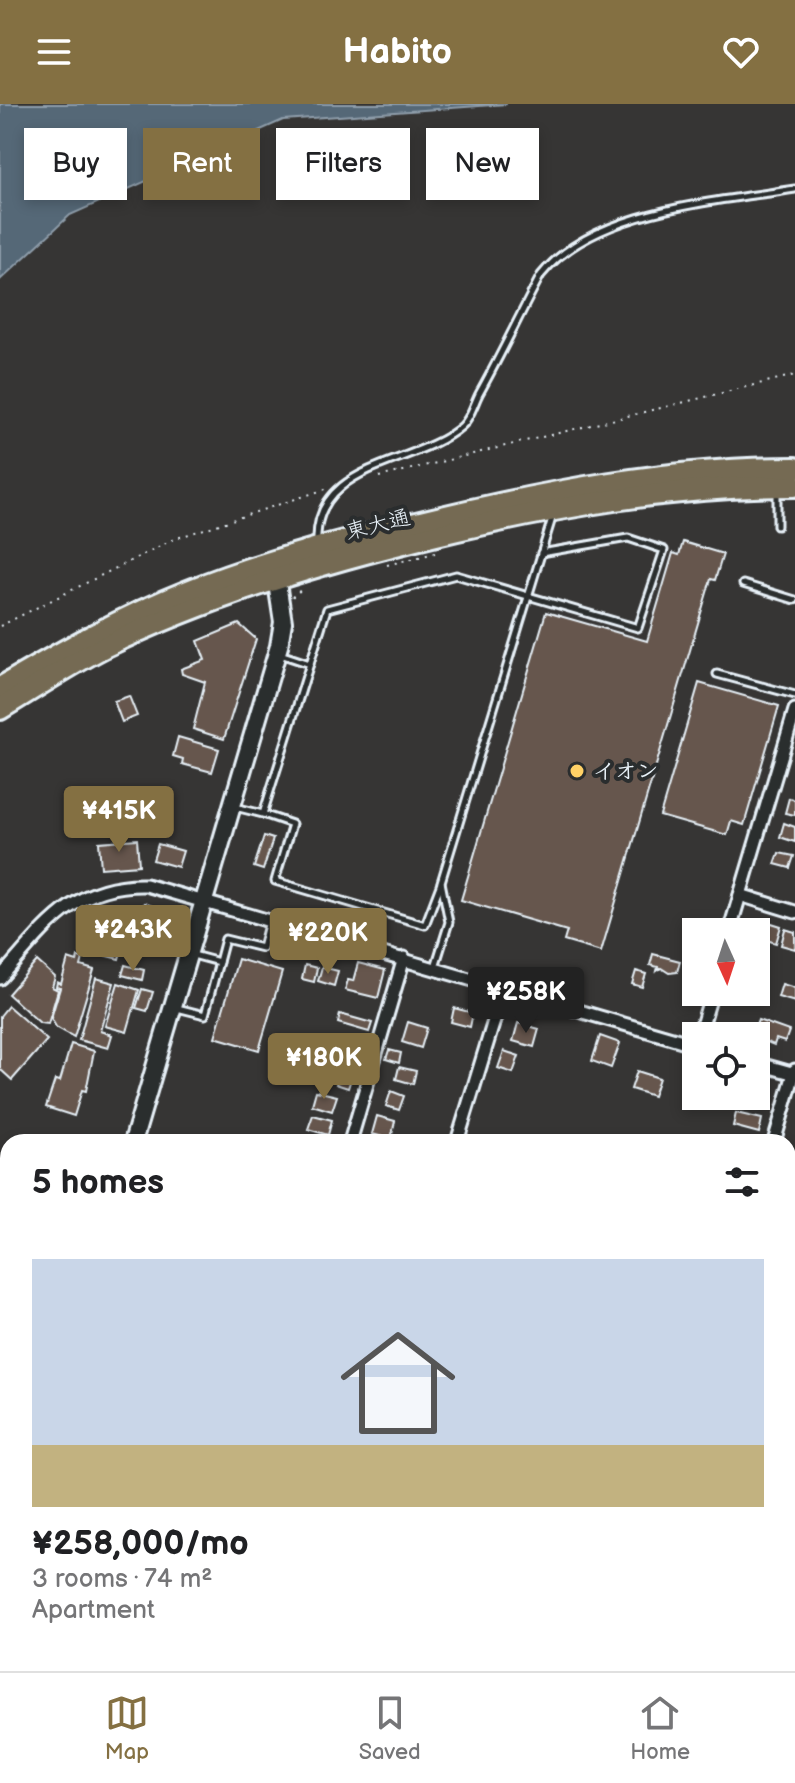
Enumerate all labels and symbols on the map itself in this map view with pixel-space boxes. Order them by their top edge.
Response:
street label: 東大通 [343,504,413,546]
place label: イオン [593,758,659,785]
marker: イオン [568,762,586,780]
pin: ¥415K [63,786,175,854]
pin: ¥243K [77,905,189,973]
pin: ¥220K [272,908,384,976]
north arrow [682,918,770,1006]
pin: ¥258K [470,967,582,1035]
pin: ¥180K [268,1033,380,1101]

